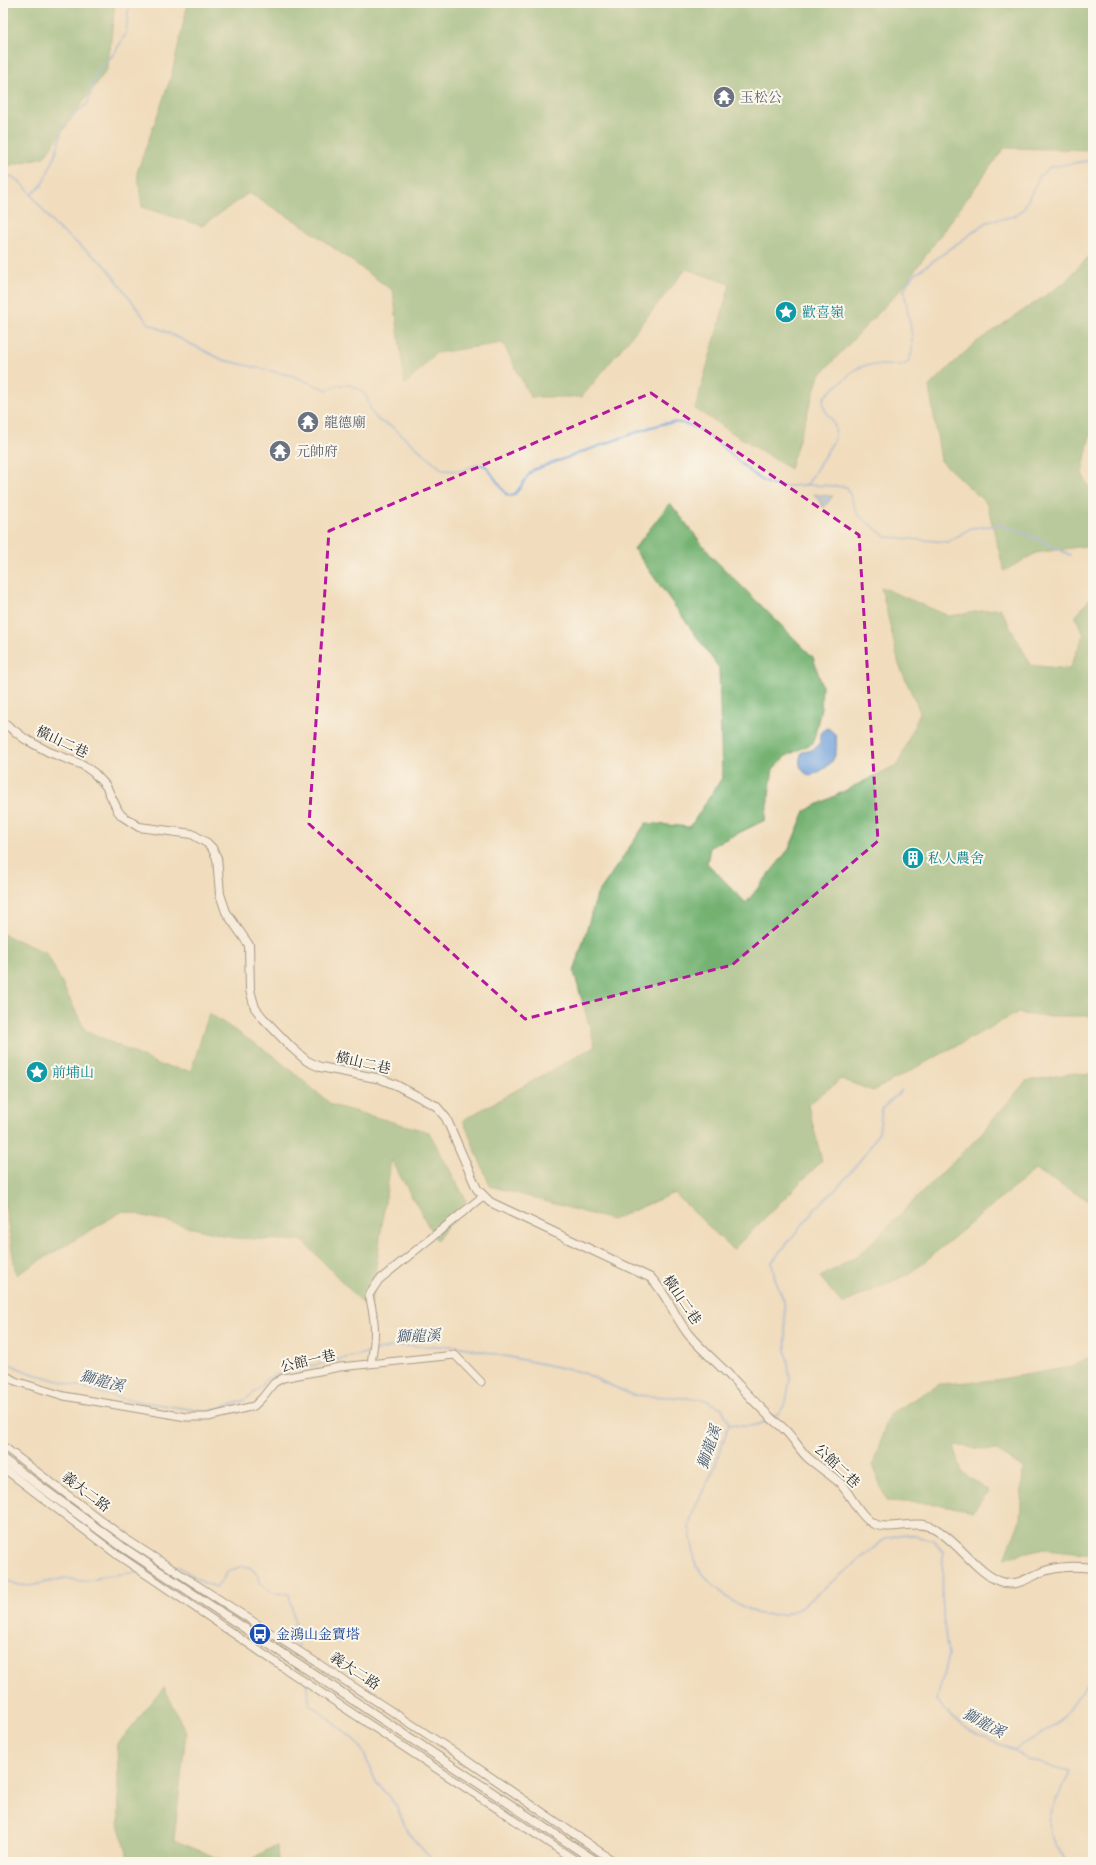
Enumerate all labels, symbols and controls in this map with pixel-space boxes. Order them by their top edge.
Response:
temple icon: 玉松公 [711,84,737,110]
place label: 玉松公 [740,89,782,106]
place icon: 歡喜嶺 [773,299,799,325]
place label: 歡喜嶺 [802,304,844,321]
temple icon: 龍德廟 [295,409,321,435]
place label: 龍德廟 [324,414,366,431]
temple icon: 元帥府 [267,438,293,464]
place label: 元帥府 [296,443,338,460]
street label: 橫山二巷 [33,722,91,762]
building icon: 私人農舍 [900,845,926,871]
place label: 私人農舍 [928,850,984,867]
street label: 橫山二巷 [334,1048,392,1078]
place icon: 前埔山 [24,1059,50,1085]
place label: 前埔山 [52,1064,94,1081]
street label: 橫山二巷 [659,1272,705,1328]
water label: 獅龍溪 [395,1326,443,1346]
street label: 公館一巷 [279,1346,337,1376]
water label: 獅龍溪 [78,1366,128,1396]
water label: 獅龍溪 [693,1421,725,1471]
street label: 公館二巷 [811,1440,863,1492]
street label: 義大二路 [59,1468,113,1516]
bus stop icon: 金鴻山金寶塔 [247,1621,273,1647]
place label: 金鴻山金寶塔 [276,1626,360,1643]
street label: 義大二路 [327,1649,383,1693]
water label: 獅龍溪 [960,1704,1010,1742]

